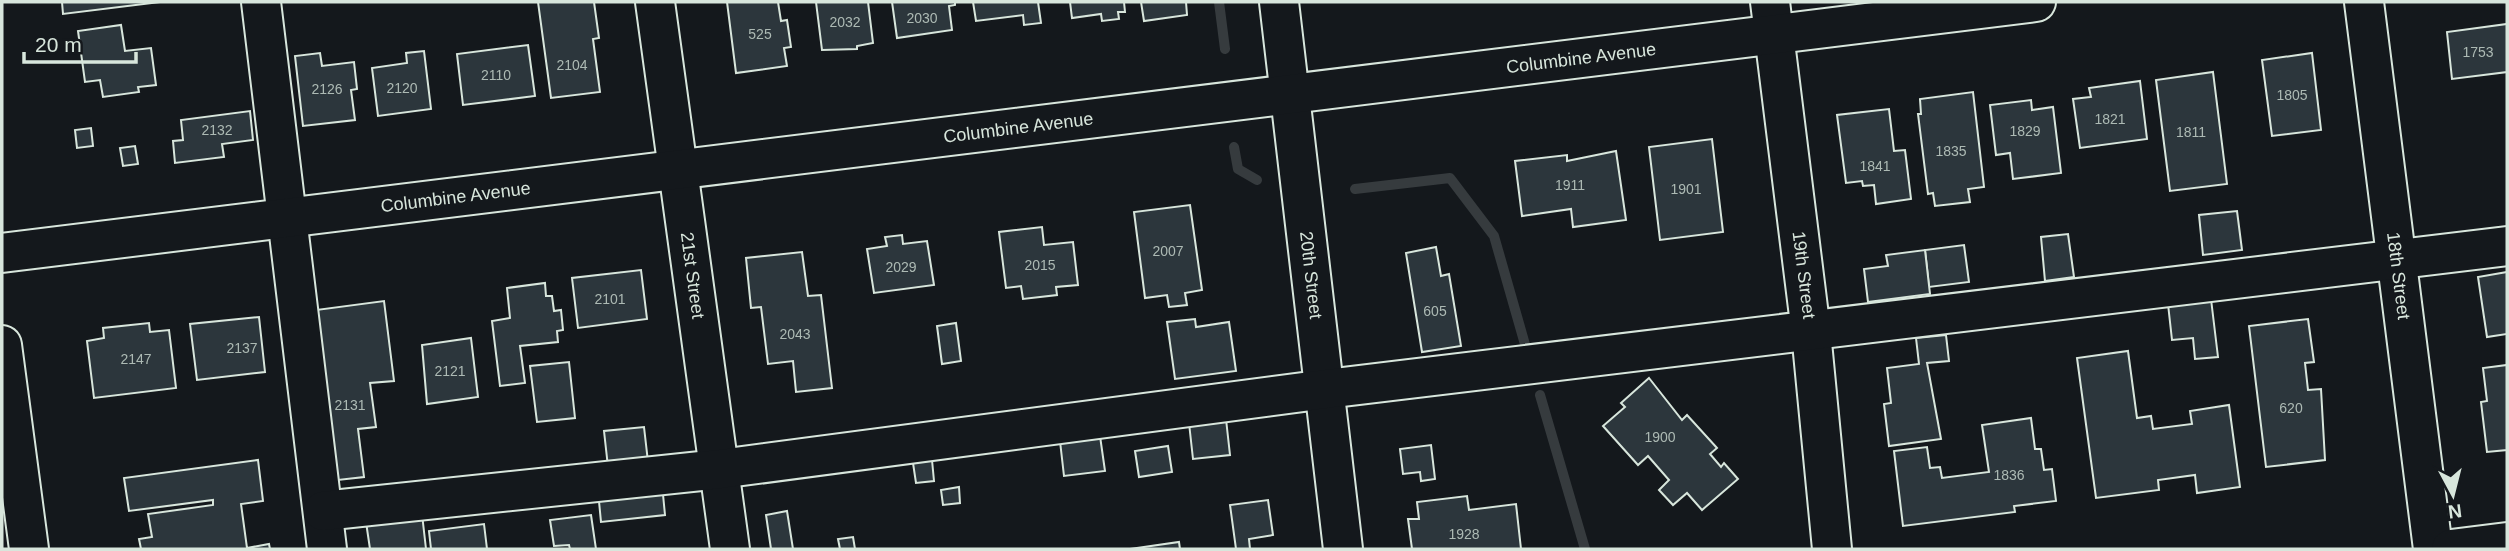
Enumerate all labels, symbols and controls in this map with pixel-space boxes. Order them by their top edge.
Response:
house number: 2030 [906,10,938,26]
house number: 2032 [829,14,861,30]
scale bar [24,21,136,65]
house number: 525 [748,26,772,42]
text: 20 m [35,33,82,56]
street label: Columbine Avenue [1505,39,1657,77]
house number: 1753 [2462,44,2494,60]
house number: 2104 [556,57,588,73]
house number: 2110 [481,67,511,83]
house number: 2120 [386,80,418,96]
house number: 2126 [311,81,343,97]
house number: 1805 [2276,87,2308,103]
street label: Columbine Avenue [942,108,1094,147]
house number: 1821 [2094,111,2126,127]
house number: 2132 [201,122,233,138]
house number: 1829 [2009,123,2041,139]
house number: 1811 [2176,124,2206,140]
house number: 1835 [1935,143,1967,159]
house number: 1841 [1859,158,1891,174]
house number: 1911 [1555,177,1585,193]
street label: Columbine Avenue [379,178,532,216]
house number: 1901 [1670,181,1702,197]
street label: 20th Street [1296,230,1326,320]
street label: 19th Street [1789,230,1819,320]
street label: 21st Street [677,231,708,320]
street label: 18th Street [2383,231,2414,321]
house number: 2007 [1152,243,1184,259]
house number: 2015 [1024,257,1056,273]
house number: 2029 [885,259,917,275]
house number: 2101 [594,291,626,307]
house number: 605 [1423,303,1447,319]
house number: 2043 [779,326,811,342]
house number: 2137 [226,340,258,356]
house number: 2147 [120,351,152,367]
house number: 2121 [434,363,466,379]
house number: 2131 [334,397,366,413]
house number: 620 [2279,400,2303,416]
house number: 1900 [1644,429,1676,445]
north arrow [2418,460,2488,530]
house number: 1836 [1993,467,2025,483]
text: N [2447,500,2463,523]
house number: 1928 [1448,526,1480,542]

